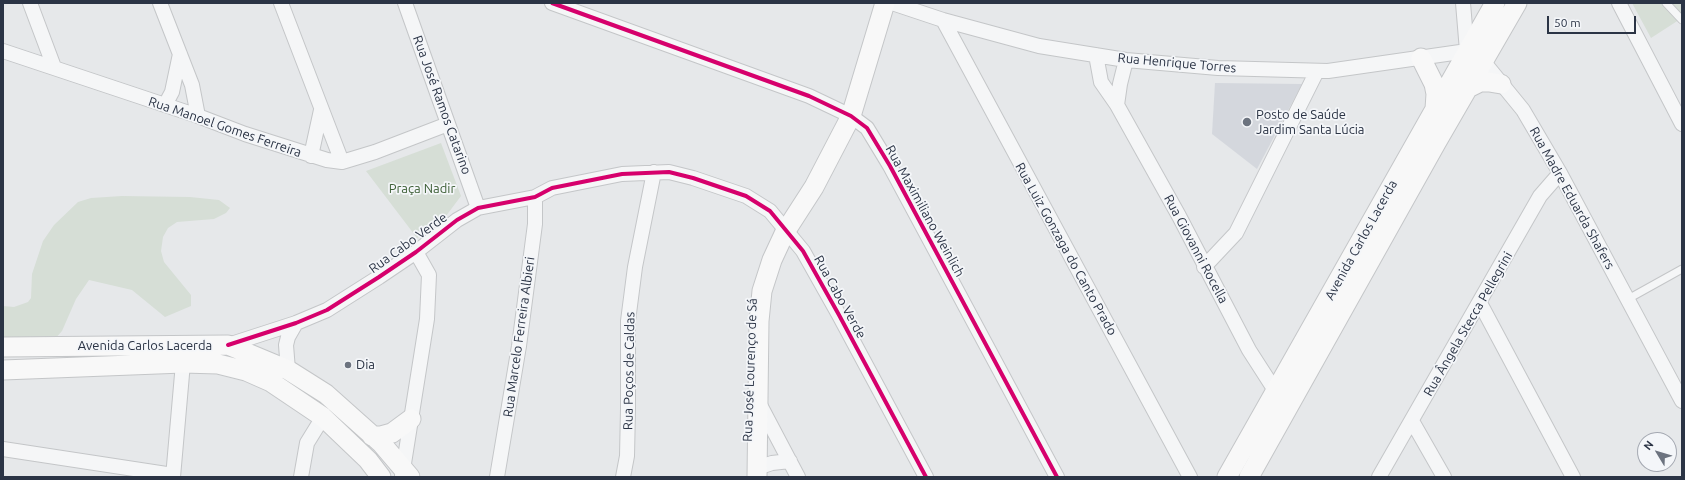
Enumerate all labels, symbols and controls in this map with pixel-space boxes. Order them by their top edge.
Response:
scale bar [1549,8,1638,34]
text: 50 m [1554,16,1581,29]
street label: Rua José Ramos Catarino [410,33,474,177]
street label: Rua Henrique Torres [1117,50,1237,76]
street label: Rua Manoel Gomes Ferreira [146,93,304,161]
place label: Posto de Saúde Jardim Santa Lúcia [1256,107,1365,138]
marker: Posto de Saúde Jardim Santa Lúcia [1241,116,1253,128]
street label: Rua Madre Eduarda Shafers [1526,124,1618,272]
street label: Rua Maximiliano Weinlich [882,142,968,280]
street label: Rua Luiz Gonzaga do Canto Prado [1012,160,1120,338]
street label: Avenida Carlos Lacerda [1322,177,1400,303]
park label: Praça Nadir [389,181,455,197]
street label: Rua Giovanni Rocella [1161,192,1231,306]
street label: Rua Cabo Verde [366,209,450,277]
street label: Rua Ângela Stecca Pellegrini [1420,249,1516,399]
street label: Rua Cabo Verde [811,253,869,341]
street label: Rua Marcelo Ferreira Albieri [500,256,538,418]
street label: Rua José Lourenço de Sá [740,298,760,442]
street label: Rua Poços de Caldas [620,312,638,430]
street label: Avenida Carlos Lacerda [78,338,212,354]
place label: Dia [356,357,375,373]
marker: Dia [343,360,353,370]
north arrow [1637,432,1677,472]
text: N [1641,438,1656,452]

